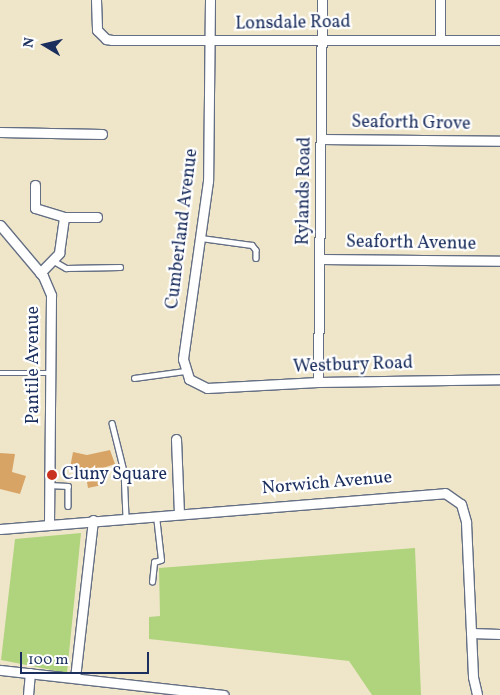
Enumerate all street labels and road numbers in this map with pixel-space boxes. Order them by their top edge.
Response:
street label: Lonsdale Road [235,12,351,36]
street label: Seaforth Grove [351,112,471,136]
street label: Rylands Road [293,137,317,245]
street label: Cumberland Avenue [162,148,204,310]
street label: Seaforth Avenue [346,232,476,256]
street label: Pantile Avenue [23,306,45,424]
street label: Westbury Road [292,353,414,379]
street label: Norwich Avenue [261,468,393,500]

